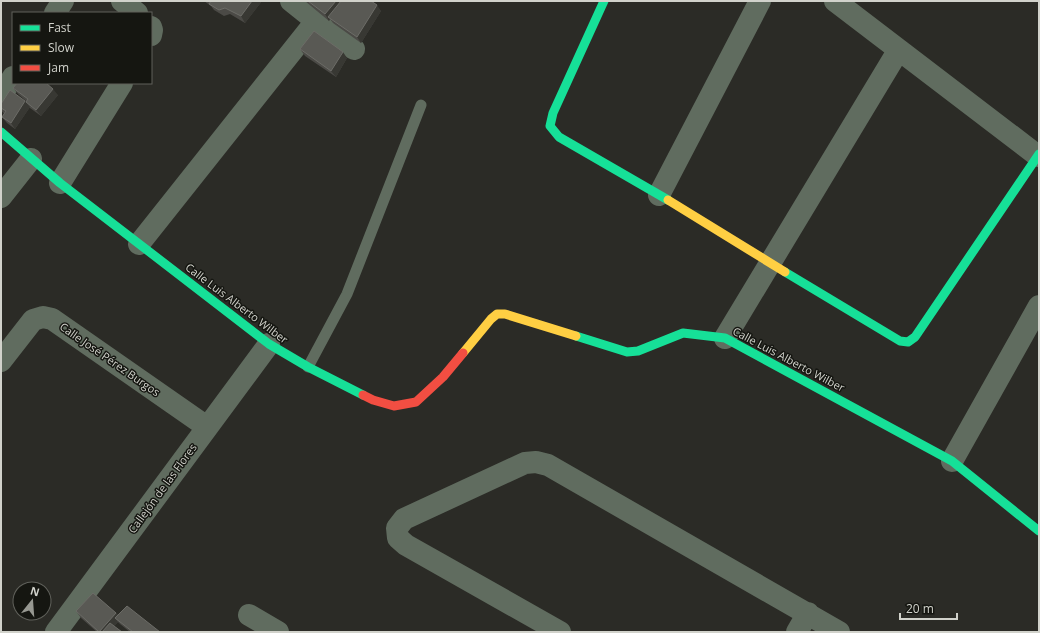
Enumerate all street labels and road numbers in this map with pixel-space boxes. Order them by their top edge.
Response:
street label: Calle Luis Alberto Wilber [183,260,292,347]
street label: Calle José Pérez Burgos [57,319,163,399]
street label: Calle Luis Alberto Wilber [730,323,848,395]
street label: Callejón de las Flores [124,440,200,536]

